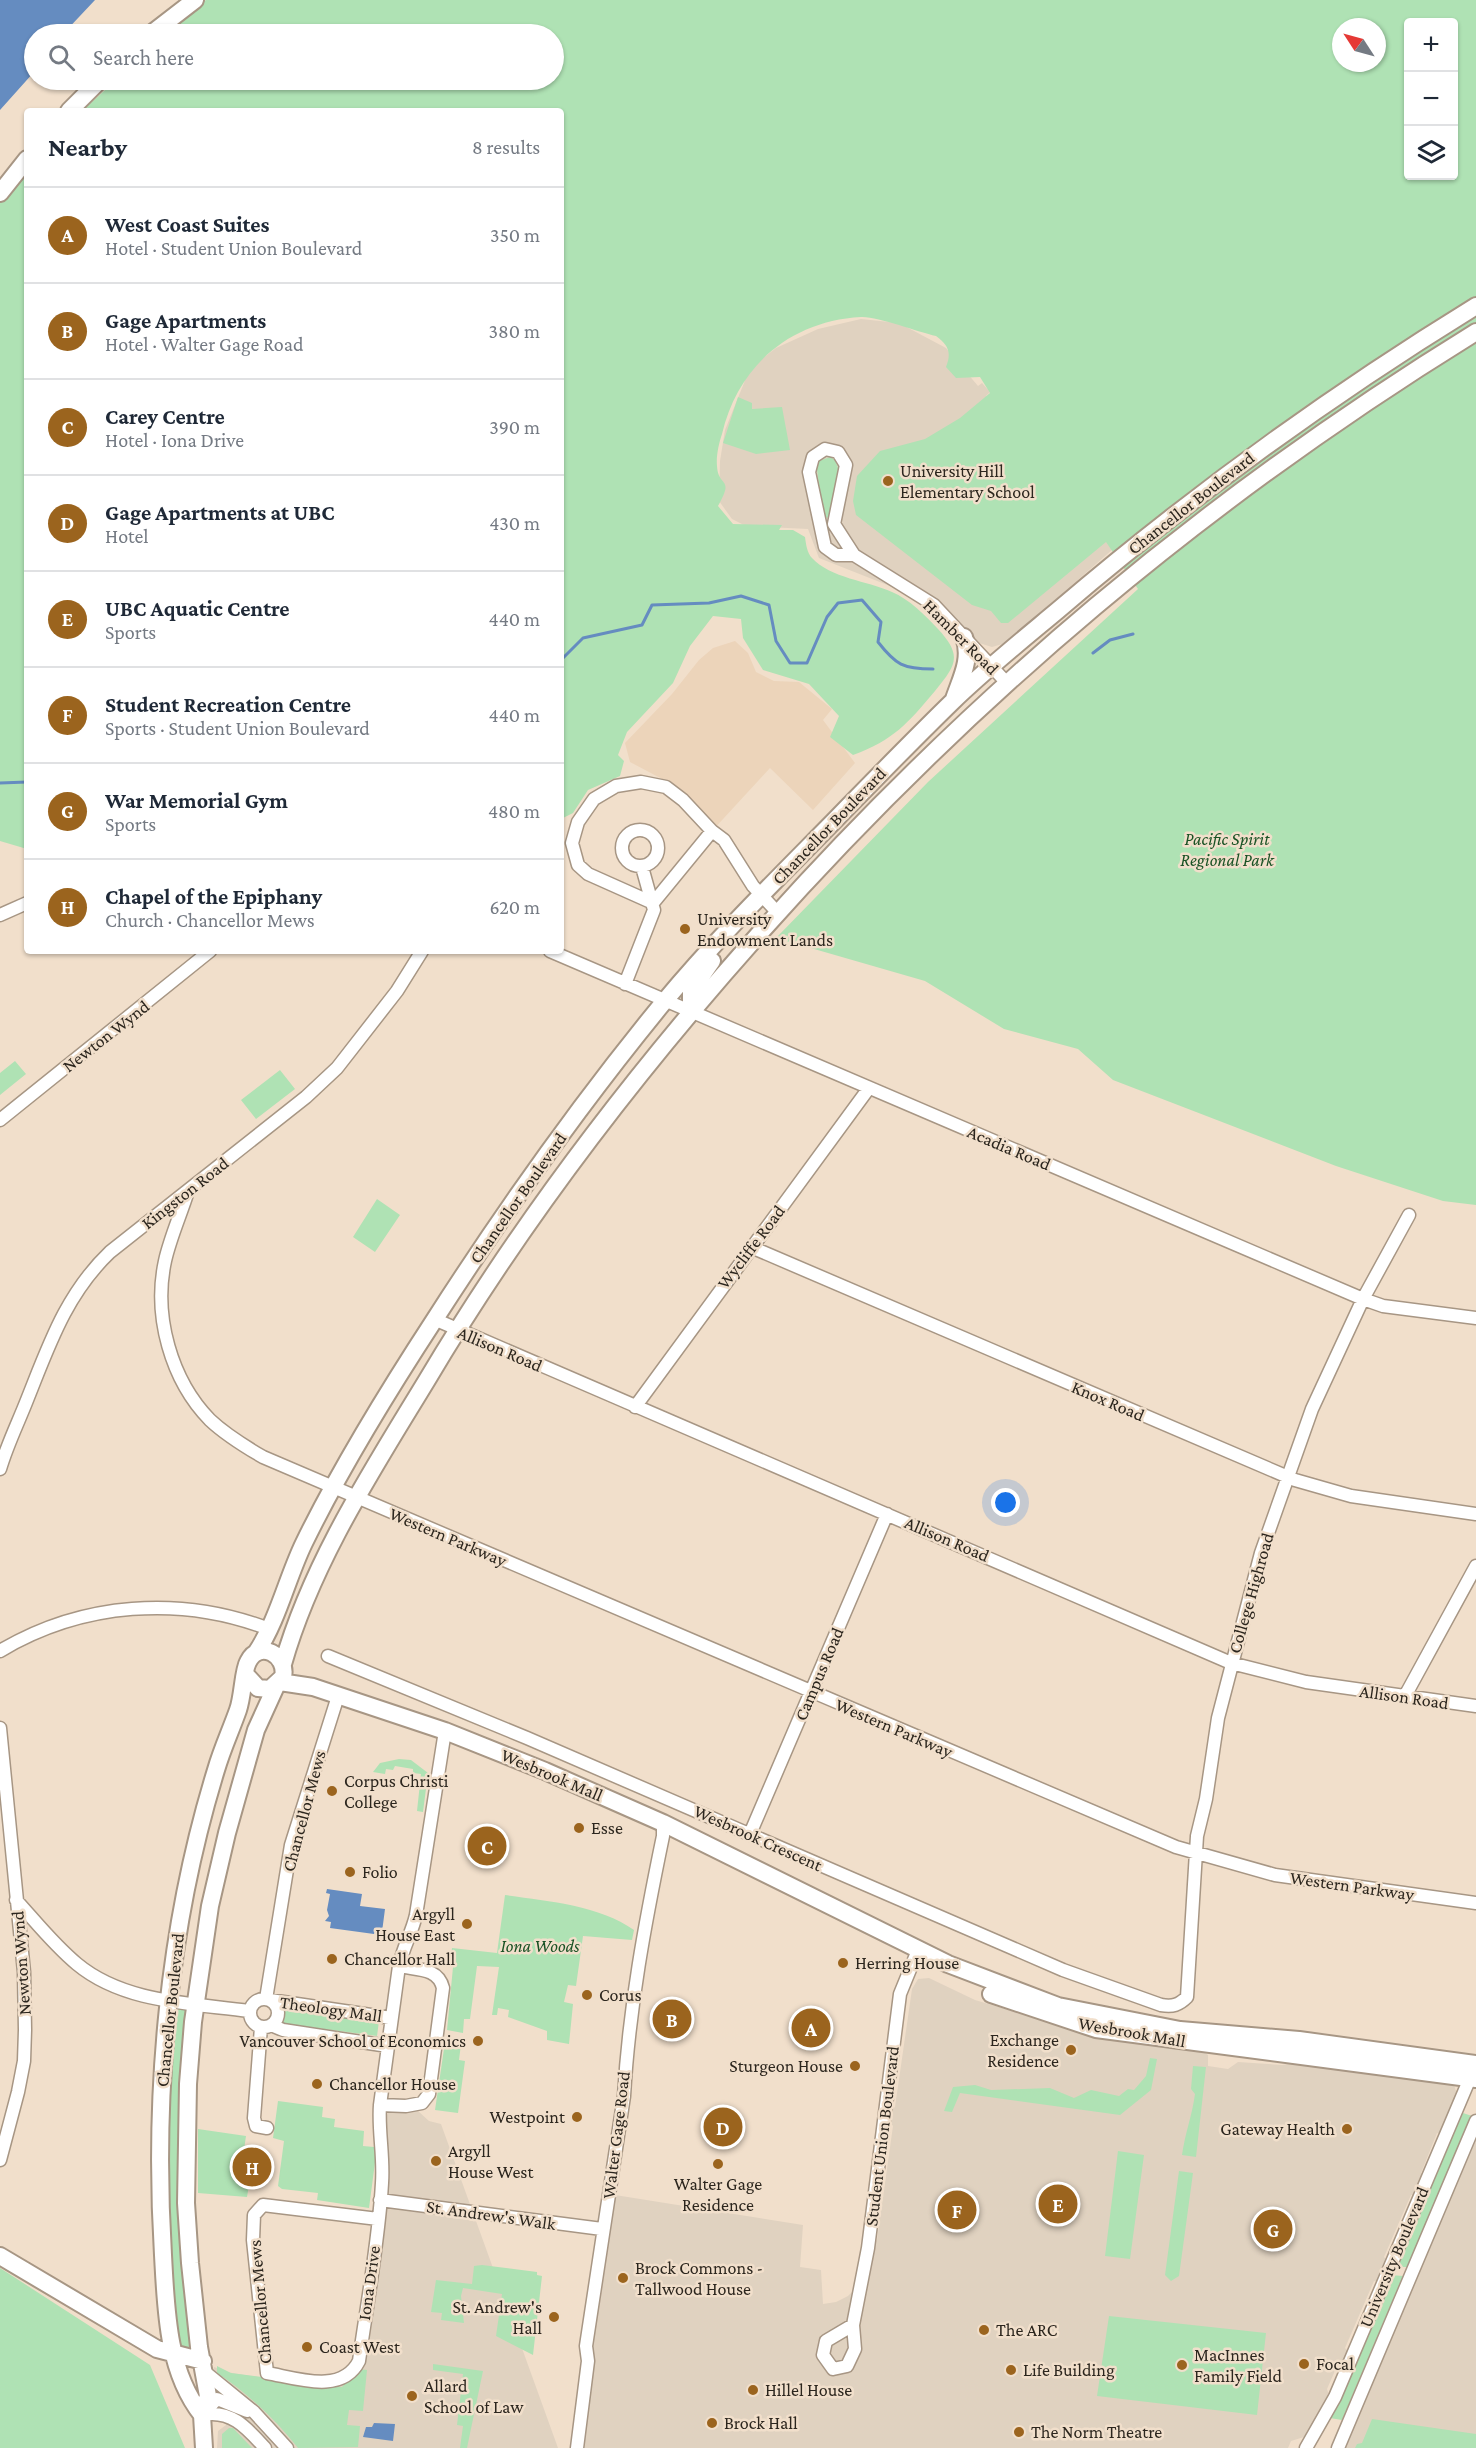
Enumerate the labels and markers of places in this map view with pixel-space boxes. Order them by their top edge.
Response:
place label: University Hill Elementary School [900,461,1035,502]
marker: University Hill Elementary School [881,474,895,488]
place label: University Endowment Lands [697,909,833,950]
marker: University Endowment Lands [678,922,692,936]
place label: Corpus Christi College [344,1771,449,1812]
marker: Corpus Christi College [325,1784,339,1798]
place label: Esse [591,1818,623,1838]
marker: Esse [572,1821,586,1835]
pin: C [468,1824,506,1868]
place label: Folio [362,1862,398,1882]
marker: Folio [343,1865,357,1879]
place label: Argyll House East [375,1904,456,1945]
marker: Argyll House East [460,1917,474,1931]
place label: Chancellor Hall [344,1949,456,1969]
marker: Chancellor Hall [325,1952,339,1966]
place label: Herring House [855,1953,959,1973]
marker: Herring House [836,1956,850,1970]
place label: Corus [599,1985,641,2005]
marker: Corus [580,1988,594,2002]
pin: B [652,1996,692,2042]
pin: A [792,2006,830,2050]
place label: Exchange Residence [987,2030,1059,2071]
place label: Vancouver School of Economics [239,2031,466,2051]
marker: Vancouver School of Economics [471,2034,485,2048]
marker: Exchange Residence [1064,2043,1078,2057]
place label: Sturgeon House [729,2056,843,2076]
marker: Sturgeon House [848,2059,862,2073]
place label: Chancellor House [329,2074,456,2094]
marker: Chancellor House [310,2077,324,2091]
pin: D [704,2104,742,2150]
place label: Westpoint [490,2107,566,2127]
marker: Westpoint [570,2110,584,2124]
place label: Gateway Health [1220,2119,1335,2139]
marker: Gateway Health [1340,2122,1354,2136]
place label: Argyll House West [448,2141,534,2182]
pin: H [232,2144,272,2190]
marker: Argyll House West [429,2154,443,2168]
marker: Walter Gage Residence [711,2157,725,2171]
place label: Walter Gage Residence [674,2174,762,2215]
pin: E [1038,2182,1078,2226]
pin: F [938,2188,976,2232]
pin: G [1254,2206,1292,2252]
place label: Brock Commons - Tallwood House [635,2258,763,2299]
marker: Brock Commons - Tallwood House [616,2271,630,2285]
place label: St. Andrew's Hall [452,2297,542,2338]
marker: St. Andrew's Hall [547,2310,561,2324]
place label: The ARC [996,2320,1058,2340]
marker: The ARC [977,2323,991,2337]
place label: Coast West [319,2337,401,2357]
marker: Coast West [300,2340,314,2354]
place label: MacInnes Family Field [1194,2345,1283,2386]
place label: Focal [1316,2354,1354,2374]
marker: Focal [1297,2357,1311,2371]
marker: MacInnes Family Field [1175,2358,1189,2372]
place label: Life Building [1023,2360,1115,2380]
marker: Life Building [1004,2363,1018,2377]
place label: Allard School of Law [424,2376,524,2417]
place label: Hillel House [765,2380,852,2400]
marker: Hillel House [746,2383,760,2397]
marker: Allard School of Law [405,2389,419,2403]
place label: Brock Hall [724,2413,798,2433]
marker: Brock Hall [705,2416,719,2430]
place label: The Norm Theatre [1031,2422,1162,2442]
marker: The Norm Theatre [1012,2425,1026,2439]

